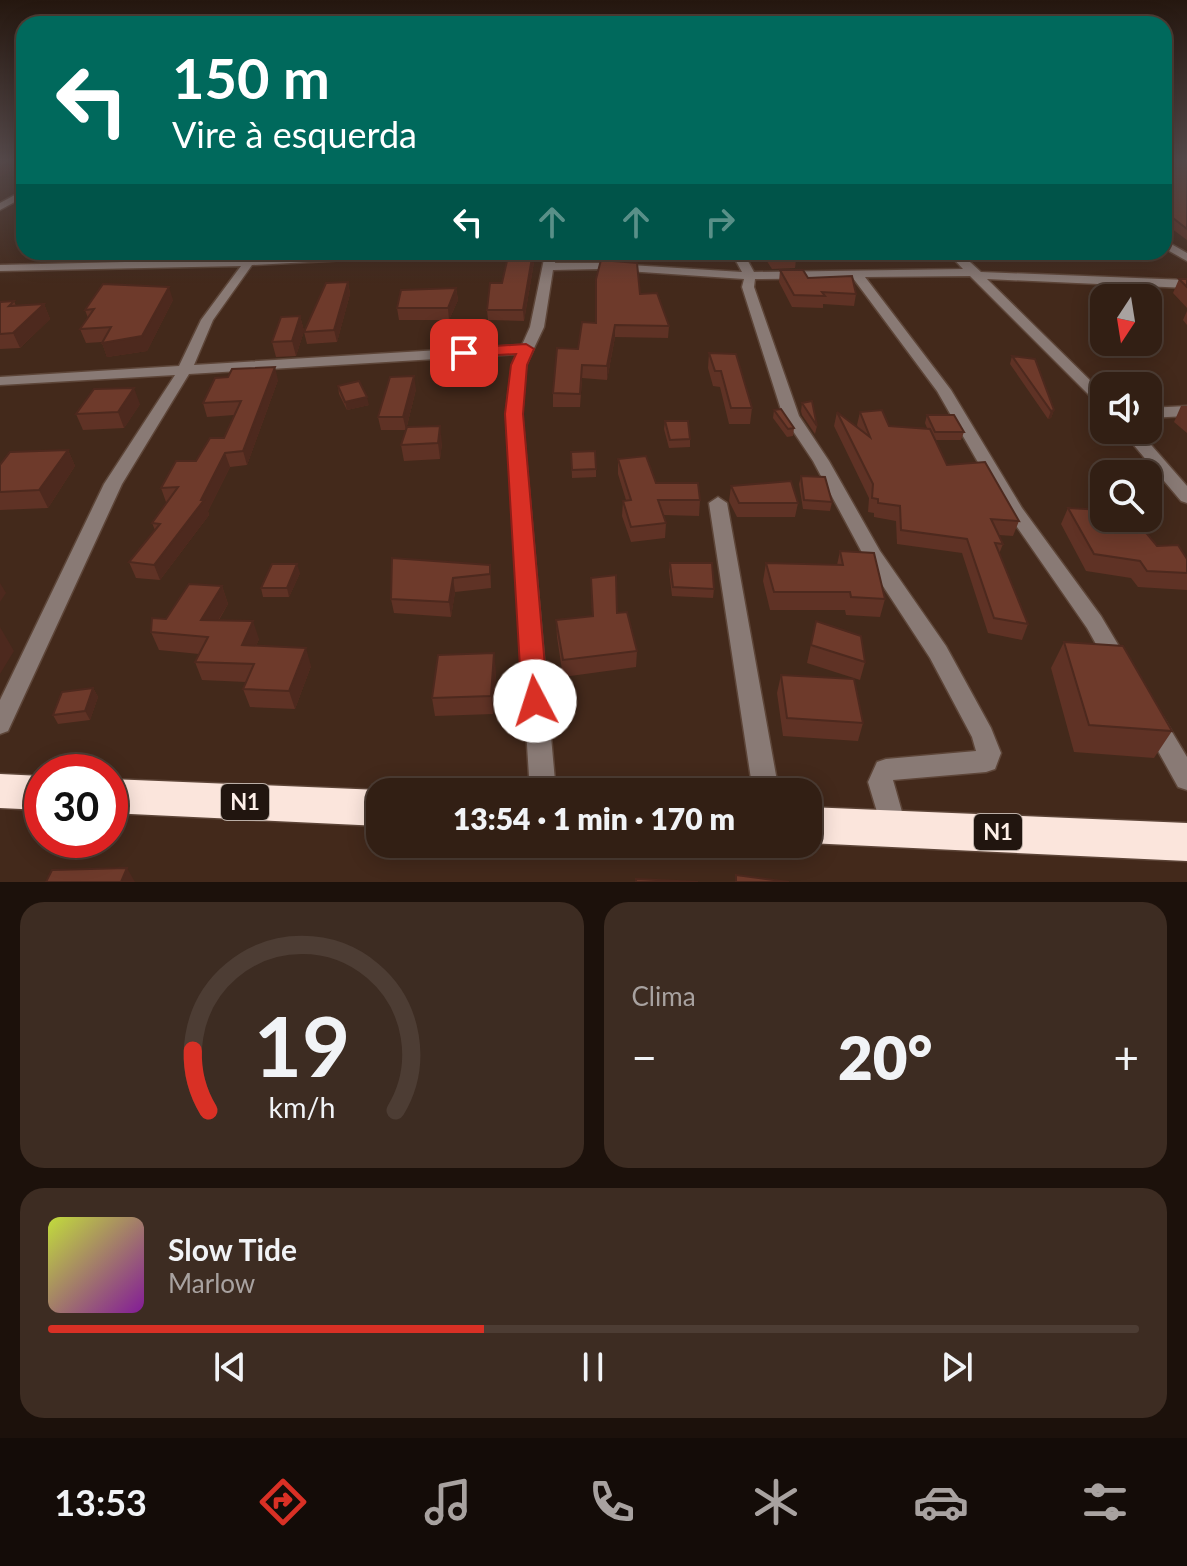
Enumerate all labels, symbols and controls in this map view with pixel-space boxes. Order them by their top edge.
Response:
text: 150 m [172,44,330,111]
icon: left [40,48,144,152]
text: Vire à esquerda [172,112,417,156]
icon: left [446,200,490,244]
icon: ahead [530,200,574,244]
icon: ahead [614,200,658,244]
icon: right [698,200,742,244]
north arrow [1090,284,1162,356]
map controls [1090,284,1162,532]
pin [430,319,498,387]
icon: arrive [442,331,486,375]
button: sound [1090,372,1162,444]
button: search [1090,460,1162,532]
position arrow [493,659,577,743]
speed limit sign: 30 [24,754,128,858]
road number: N1 [221,784,269,820]
text: 13:54 · 1 min · 170 m [453,800,735,836]
road number: N1 [974,814,1022,850]
text: Clima [632,980,696,1012]
text: 19 [254,995,350,1095]
text: 20° [838,1021,933,1093]
text: − [632,1031,657,1083]
text: + [1113,1031,1139,1083]
text: km/h [268,1090,335,1124]
text: Slow Tide [168,1231,297,1267]
text: Marlow [168,1267,255,1299]
icon: previous [208,1345,252,1389]
icon: pause [571,1345,615,1389]
icon: next [935,1345,979,1389]
icon: directions [255,1474,311,1530]
icon: music [420,1474,476,1530]
icon: phone [584,1474,640,1530]
icon: climate [748,1474,804,1530]
icon: car [913,1474,969,1530]
icon: filters [1077,1474,1133,1530]
text: 13:53 [54,1480,147,1524]

